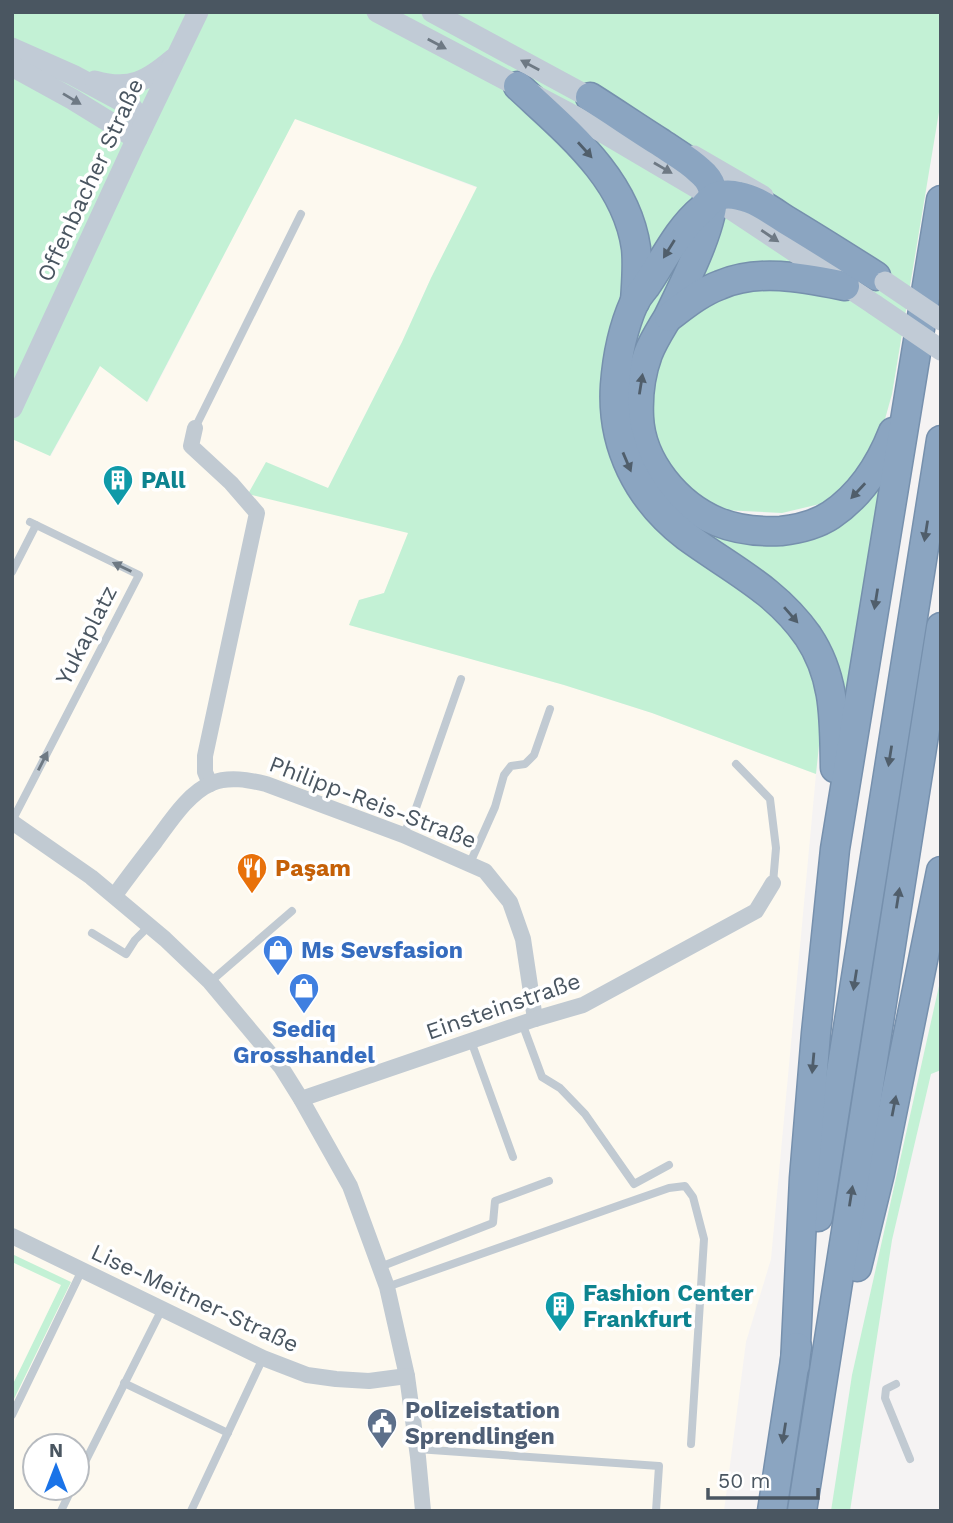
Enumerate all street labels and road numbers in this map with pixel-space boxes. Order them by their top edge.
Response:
street label: Offenbacher Straße [32,74,149,286]
street label: Yukaplatz [50,581,123,689]
street label: Philipp-Reis-Straße [265,751,480,854]
street label: Einsteinstraße [422,967,584,1046]
street label: Lise-Meitner-Straße [87,1239,303,1358]

